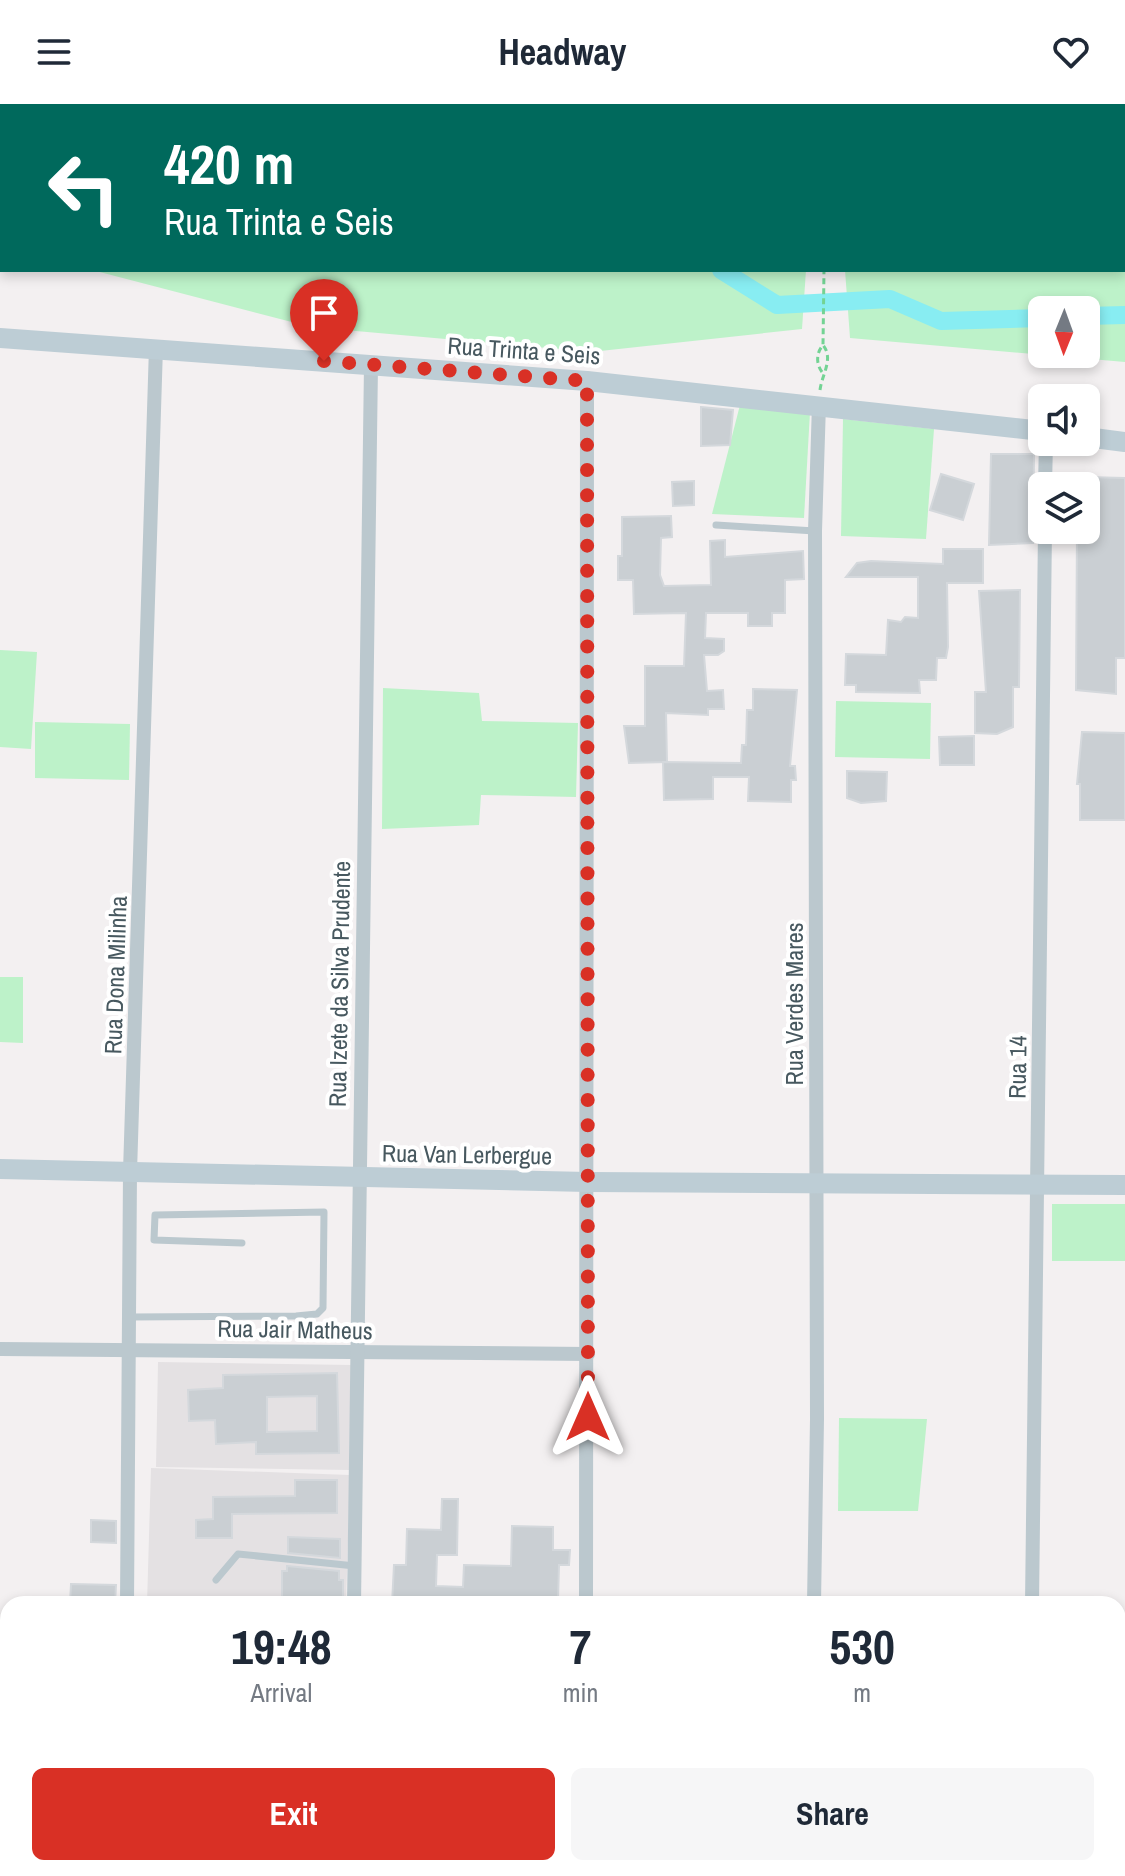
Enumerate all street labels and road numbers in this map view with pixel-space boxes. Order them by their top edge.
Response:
street label: Rua Trinta e Seis [446,329,602,371]
street label: Rua Izete da Silva Prudente [321,861,357,1107]
street label: Rua Dona Milinha [96,895,134,1055]
street label: Rua Verdes Mares [778,923,810,1085]
street label: Rua 14 [1000,1035,1034,1099]
street label: Rua Van Lerbergue [382,1137,552,1171]
street label: Rua Jair Matheus [217,1312,373,1346]

